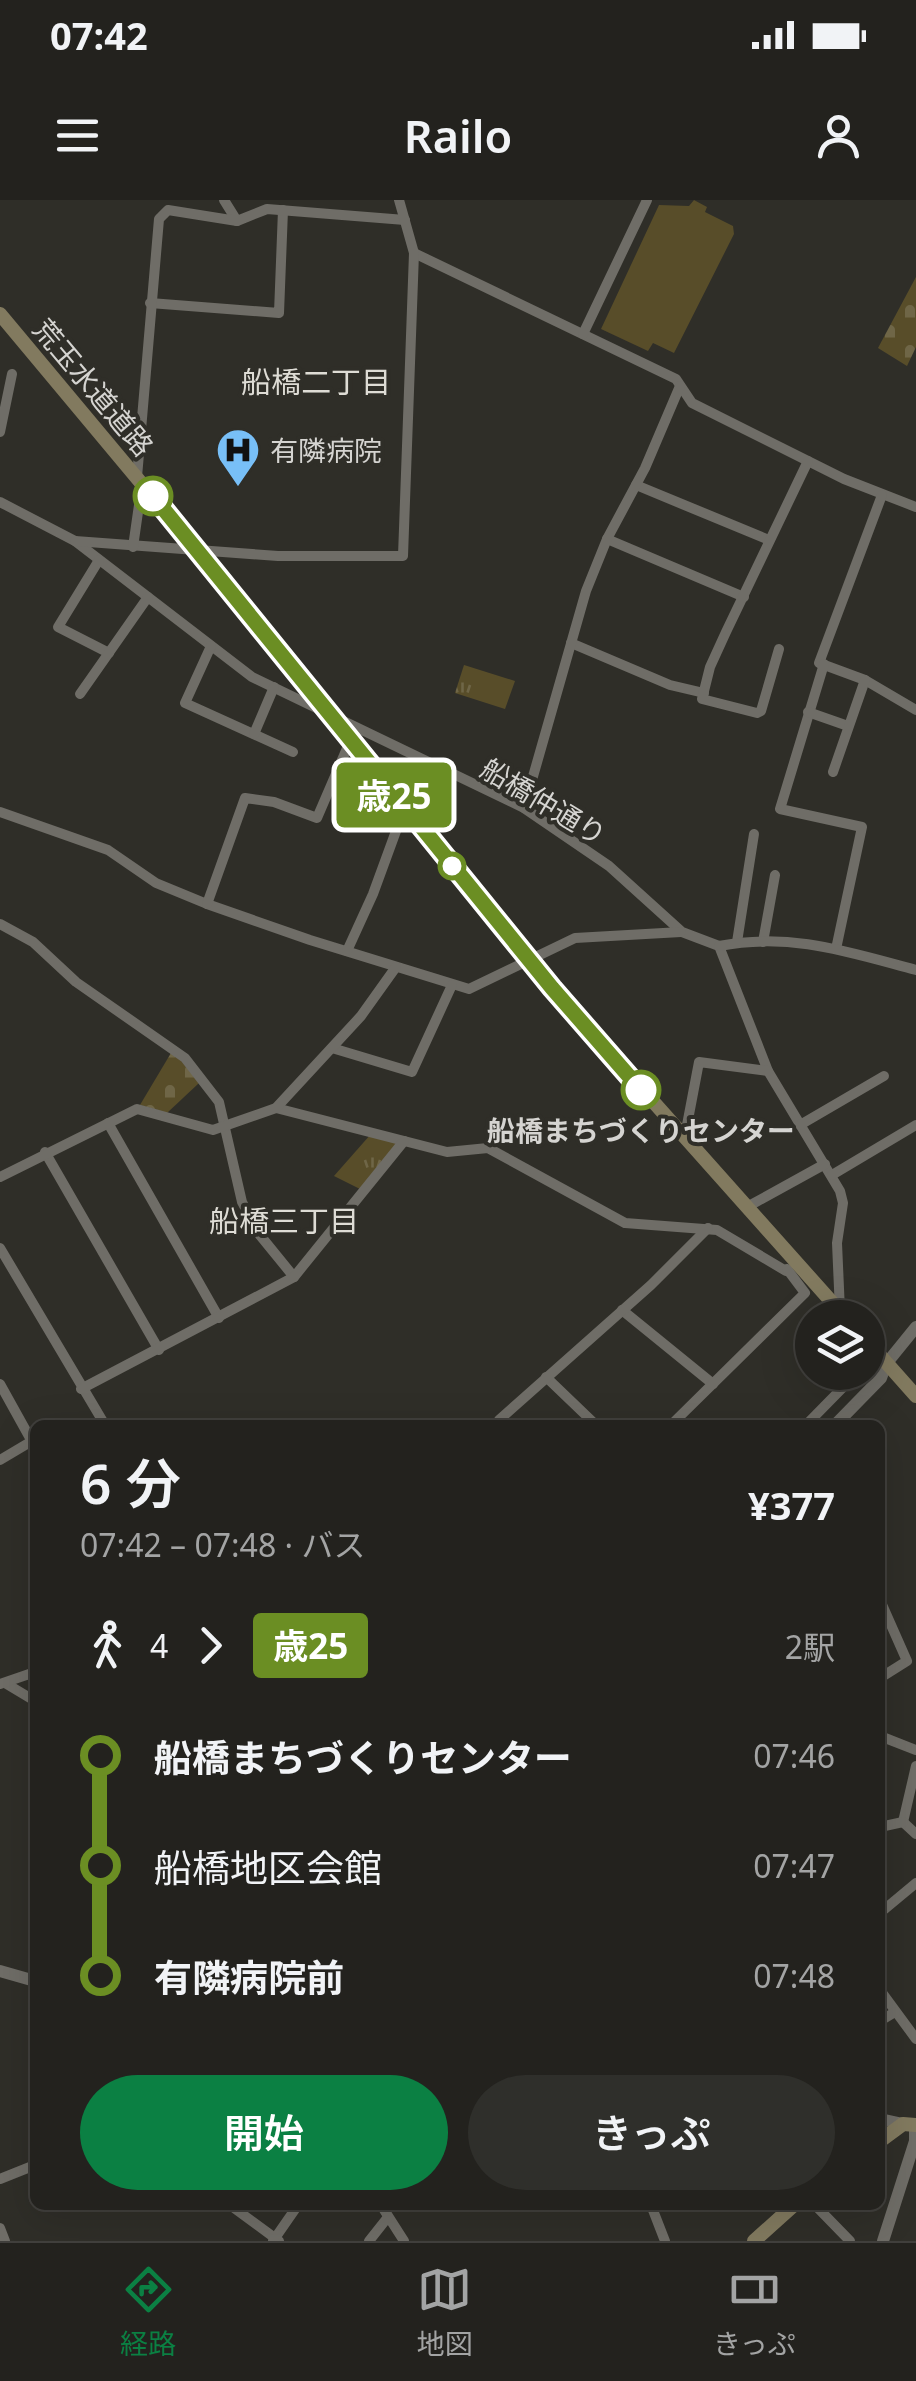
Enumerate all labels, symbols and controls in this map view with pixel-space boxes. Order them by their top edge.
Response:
text: 07:42 [50,9,148,61]
text: Railo [404,105,512,166]
icon: menu [50,108,105,163]
icon: person [811,108,866,163]
street label: 荒玉水道道路 [25,310,163,464]
district label: 船橋二丁目 [241,361,391,402]
hospital icon: 有隣病院 [215,427,261,488]
place label: 有隣病院 [270,431,382,469]
unlabelled marker [134,477,172,515]
street label: 船橋仲通り [474,749,614,853]
line badge: 歳25 [336,762,452,828]
text: 歳25 [356,772,432,819]
unlabelled marker [439,853,465,879]
marker: 船橋まちづくりセンター [622,1071,660,1109]
place label: 船橋まちづくりセンター [487,1111,795,1149]
district label: 船橋三丁目 [209,1200,359,1241]
map controls [795,1300,885,1390]
button: layers [795,1300,885,1390]
text: 6 分 [80,1445,181,1520]
text: ¥377 [748,1479,835,1531]
text: 07:42 – 07:48 · バス [80,1523,365,1566]
icon: walk [80,1618,135,1673]
icon: forward [183,1618,238,1673]
text: 歳25 [273,1622,348,1669]
text: 4 [150,1624,168,1667]
text: 2駅 [785,1625,835,1668]
text: 船橋まちづくりセンター [154,1731,572,1783]
text: 07:46 [753,1734,835,1777]
text: 船橋地区会館 [154,1841,382,1893]
text: 07:47 [753,1844,835,1887]
text: 有隣病院前 [154,1951,344,2003]
text: 07:48 [753,1954,835,1997]
button: 開始 [80,2075,448,2190]
button: きっぷ [468,2075,835,2190]
tab: 経路 [120,2262,176,2362]
tab: 地図 [417,2262,473,2362]
tab: きっぷ [713,2262,796,2362]

